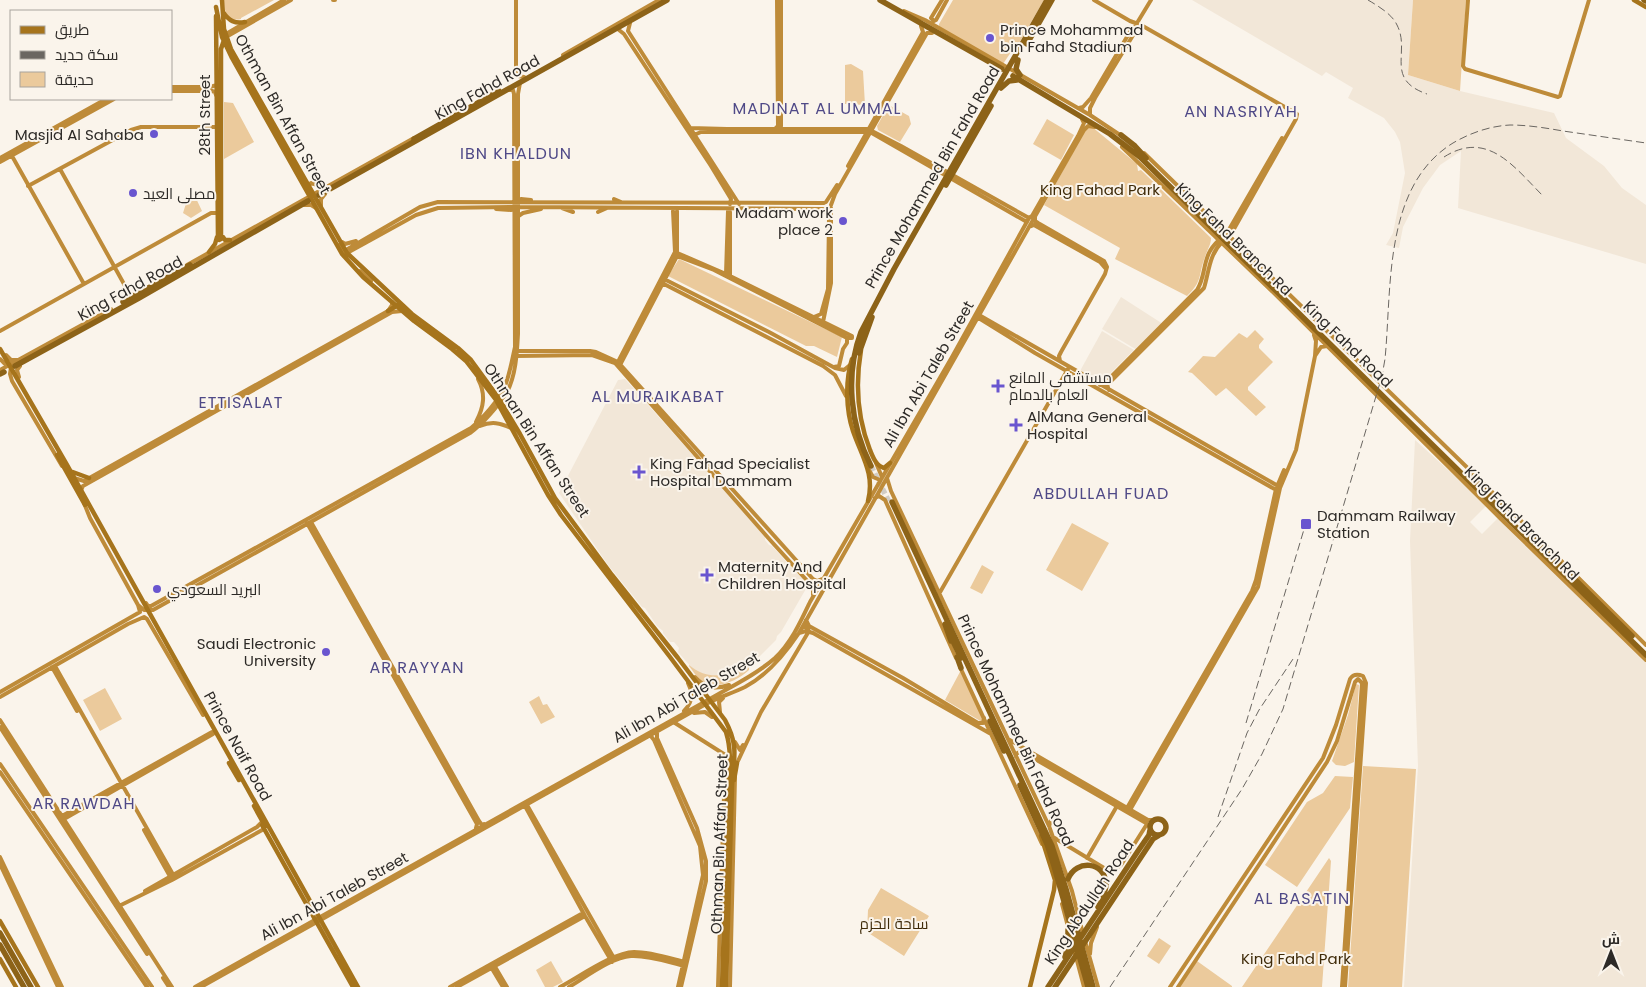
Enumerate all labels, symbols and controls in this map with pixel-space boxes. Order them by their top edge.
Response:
legend [10,10,172,100]
text: طريق [55,19,89,40]
place label: Prince Mohammad bin Fahd Stadium [1000,19,1143,57]
street label: Othman Bin Affan Street [230,30,336,198]
marker: Prince Mohammad bin Fahd Stadium [984,32,996,44]
text: سكة حديد [55,44,118,65]
street label: King Fahd Road [431,49,543,125]
street label: Prince Mohammed Bin Fahd Road [860,62,1004,292]
text: حديقة [55,69,94,90]
street label: 28th Street [194,74,215,156]
district label: MADINAT AL UMMAL [733,97,901,120]
district label: AN NASRIYAH [1184,100,1298,123]
place label: Masjid Al Sahaba [15,124,144,145]
marker: Masjid Al Sahaba [148,128,160,140]
district label: IBN KHALDUN [460,142,572,165]
street label: King Fahd Branch Rd [1171,178,1297,300]
park label: King Fahad Park [1040,179,1160,200]
place label: مصلى العيد [143,183,215,204]
marker: مصلى العيد [127,187,139,199]
place label: Madam work place 2 [735,202,833,240]
marker: Madam work place 2 [837,215,849,227]
street label: King Fahd Road [74,250,186,326]
street label: King Fahd Road [1299,296,1397,392]
street label: Ali Ibn Abi Taleb Street [877,297,979,451]
street label: Othman Bin Affan Street [479,359,595,521]
place label: مستشفى المانع العام بالدمام [1009,367,1112,405]
marker: مستشفى المانع العام بالدمام [991,379,1005,393]
district label: AL MURAIKABAT [591,385,725,408]
district label: ETTISALAT [199,391,283,414]
place label: AlMana General Hospital [1027,406,1147,444]
marker: AlMana General Hospital [1009,418,1023,432]
place label: King Fahad Specialist Hospital Dammam [650,453,810,491]
street label: King Fahd Branch Rd [1460,461,1584,585]
marker: King Fahad Specialist Hospital Dammam [632,465,646,479]
district label: ABDULLAH FUAD [1033,482,1169,505]
place label: Dammam Railway Station [1317,505,1456,543]
marker: Dammam Railway Station [1299,517,1313,531]
place label: Maternity And Children Hospital [718,556,846,594]
marker: Maternity And Children Hospital [700,568,714,582]
place label: البريد السعودي [167,579,261,602]
marker: البريد السعودي [151,583,163,595]
street label: Prince Mohammed Bin Fahd Road [953,611,1079,849]
place label: Saudi Electronic University [197,633,317,671]
marker: Saudi Electronic University [320,646,332,658]
street label: Ali Ibn Abi Taleb Street [609,646,763,748]
district label: AR RAYYAN [369,656,465,679]
street label: Prince Naif Road [199,687,277,805]
street label: Othman Bin Affan Street [705,754,733,934]
district label: AR RAWDAH [32,792,136,815]
street label: King Abdullah Road [1039,835,1139,969]
street label: Ali Ibn Abi Taleb Street [256,847,412,945]
district label: AL BASATIN [1254,887,1350,910]
park label: ساحة الحزم [860,913,928,934]
north arrow [1586,927,1636,977]
text: ش [1602,929,1620,949]
park label: King Fahd Park [1241,948,1351,969]

